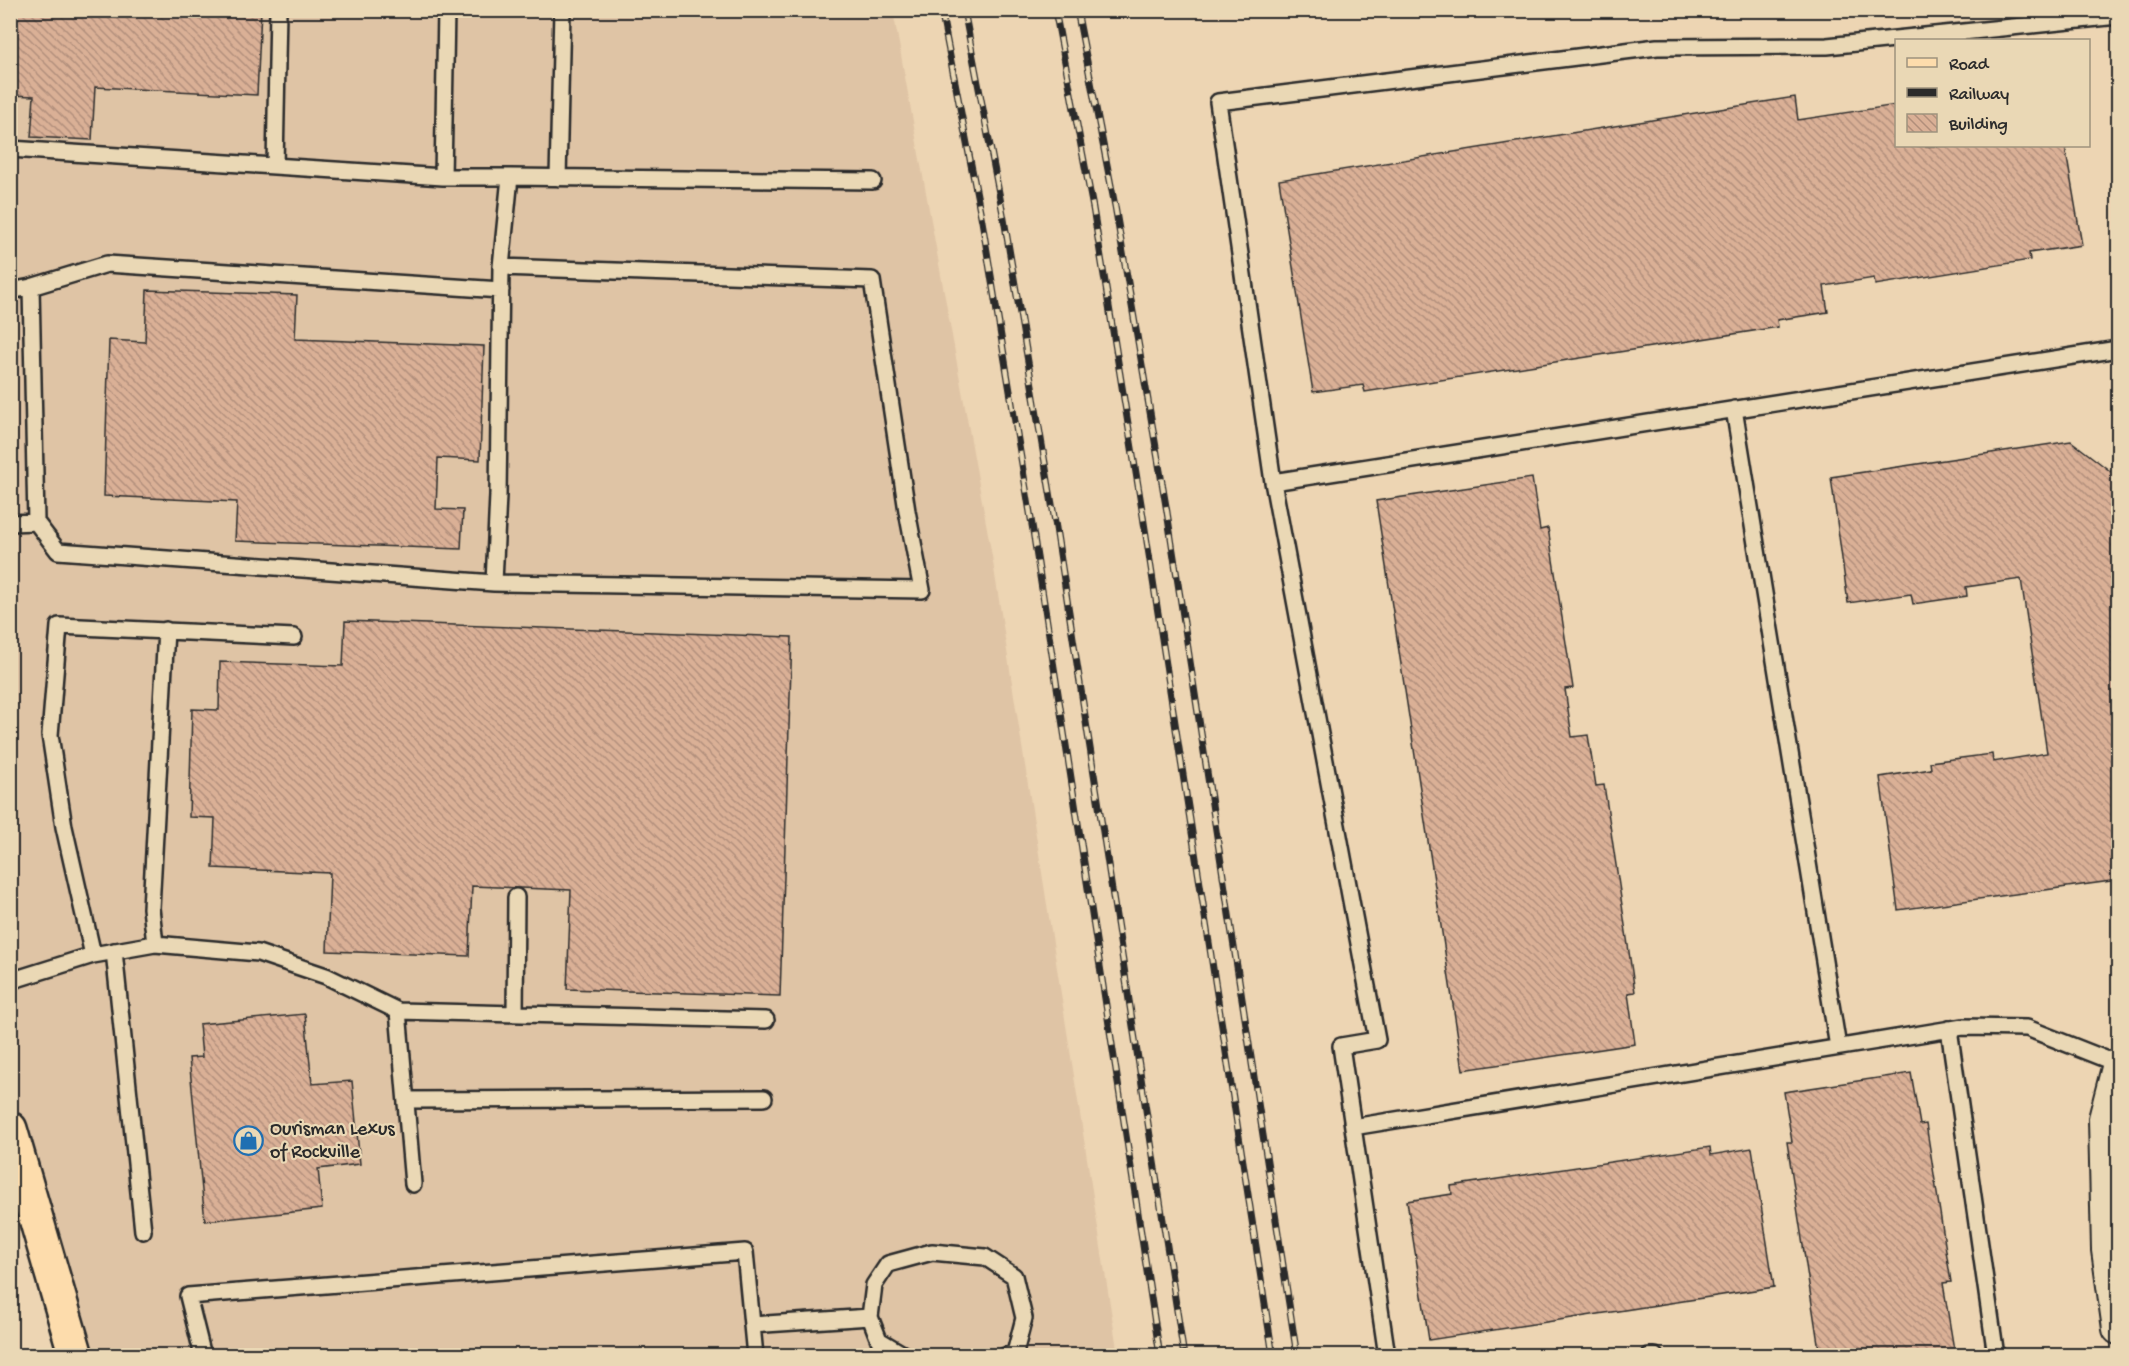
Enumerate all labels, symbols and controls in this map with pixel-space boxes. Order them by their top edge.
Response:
legend [1895,39,2090,147]
text: Road [1949,55,1990,76]
text: Railway [1949,85,2009,106]
text: Building [1948,115,2008,136]
place label: Ourisman Lexus of Rockville [270,1119,395,1165]
shop icon: Ourisman Lexus of Rockville [233,1125,265,1157]

